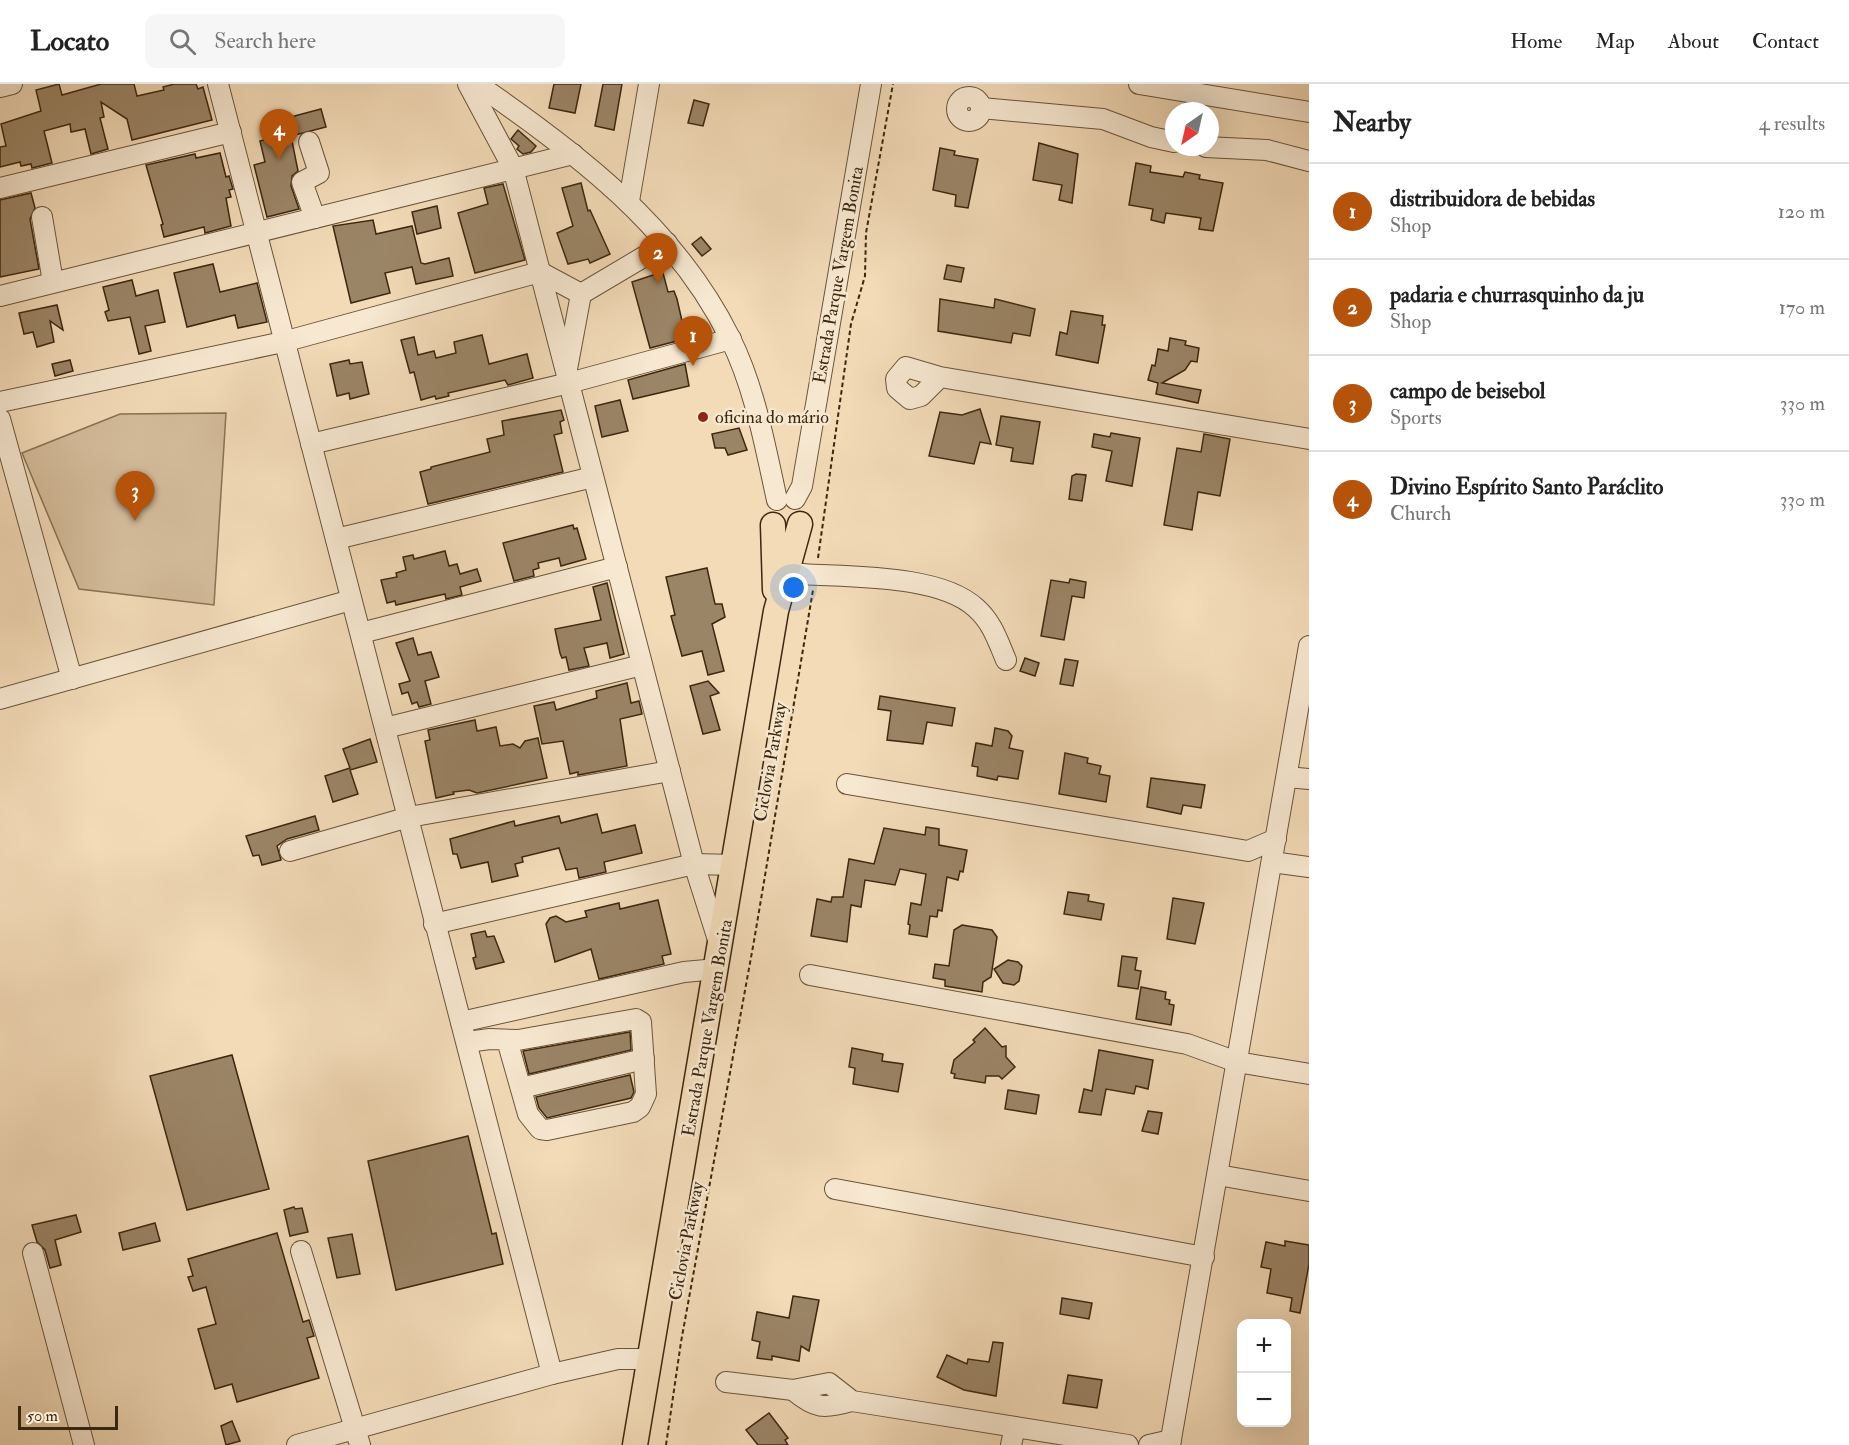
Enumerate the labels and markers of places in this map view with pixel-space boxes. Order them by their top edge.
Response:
pin: 4 [260,110,298,159]
pin: 2 [638,234,678,283]
pin: 1 [674,316,712,366]
place label: oficina do mário [715,406,829,429]
marker: oficina do mário [696,410,710,424]
pin: 3 [116,472,154,521]

